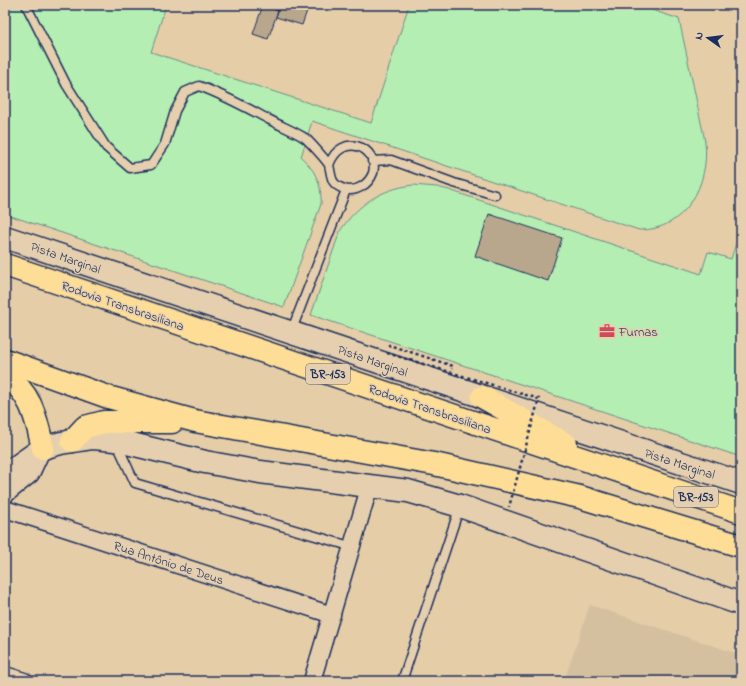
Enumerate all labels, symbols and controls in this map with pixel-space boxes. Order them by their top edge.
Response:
north arrow [688,18,728,58]
text: N [691,30,708,41]
street label: Pista Marginal [28,238,103,280]
street label: Rodovia Transbrasiliana [58,276,187,336]
office icon: Furnas [598,322,616,340]
place label: Furnas [618,323,658,342]
street label: Pista Marginal [335,341,410,383]
road number: BR-153 [306,364,350,384]
street label: Rodovia Transbrasiliana [365,379,494,439]
street label: Pista Marginal [642,444,717,486]
road number: BR-153 [674,487,718,507]
street label: Rua Antônio de Deus [111,537,226,590]

